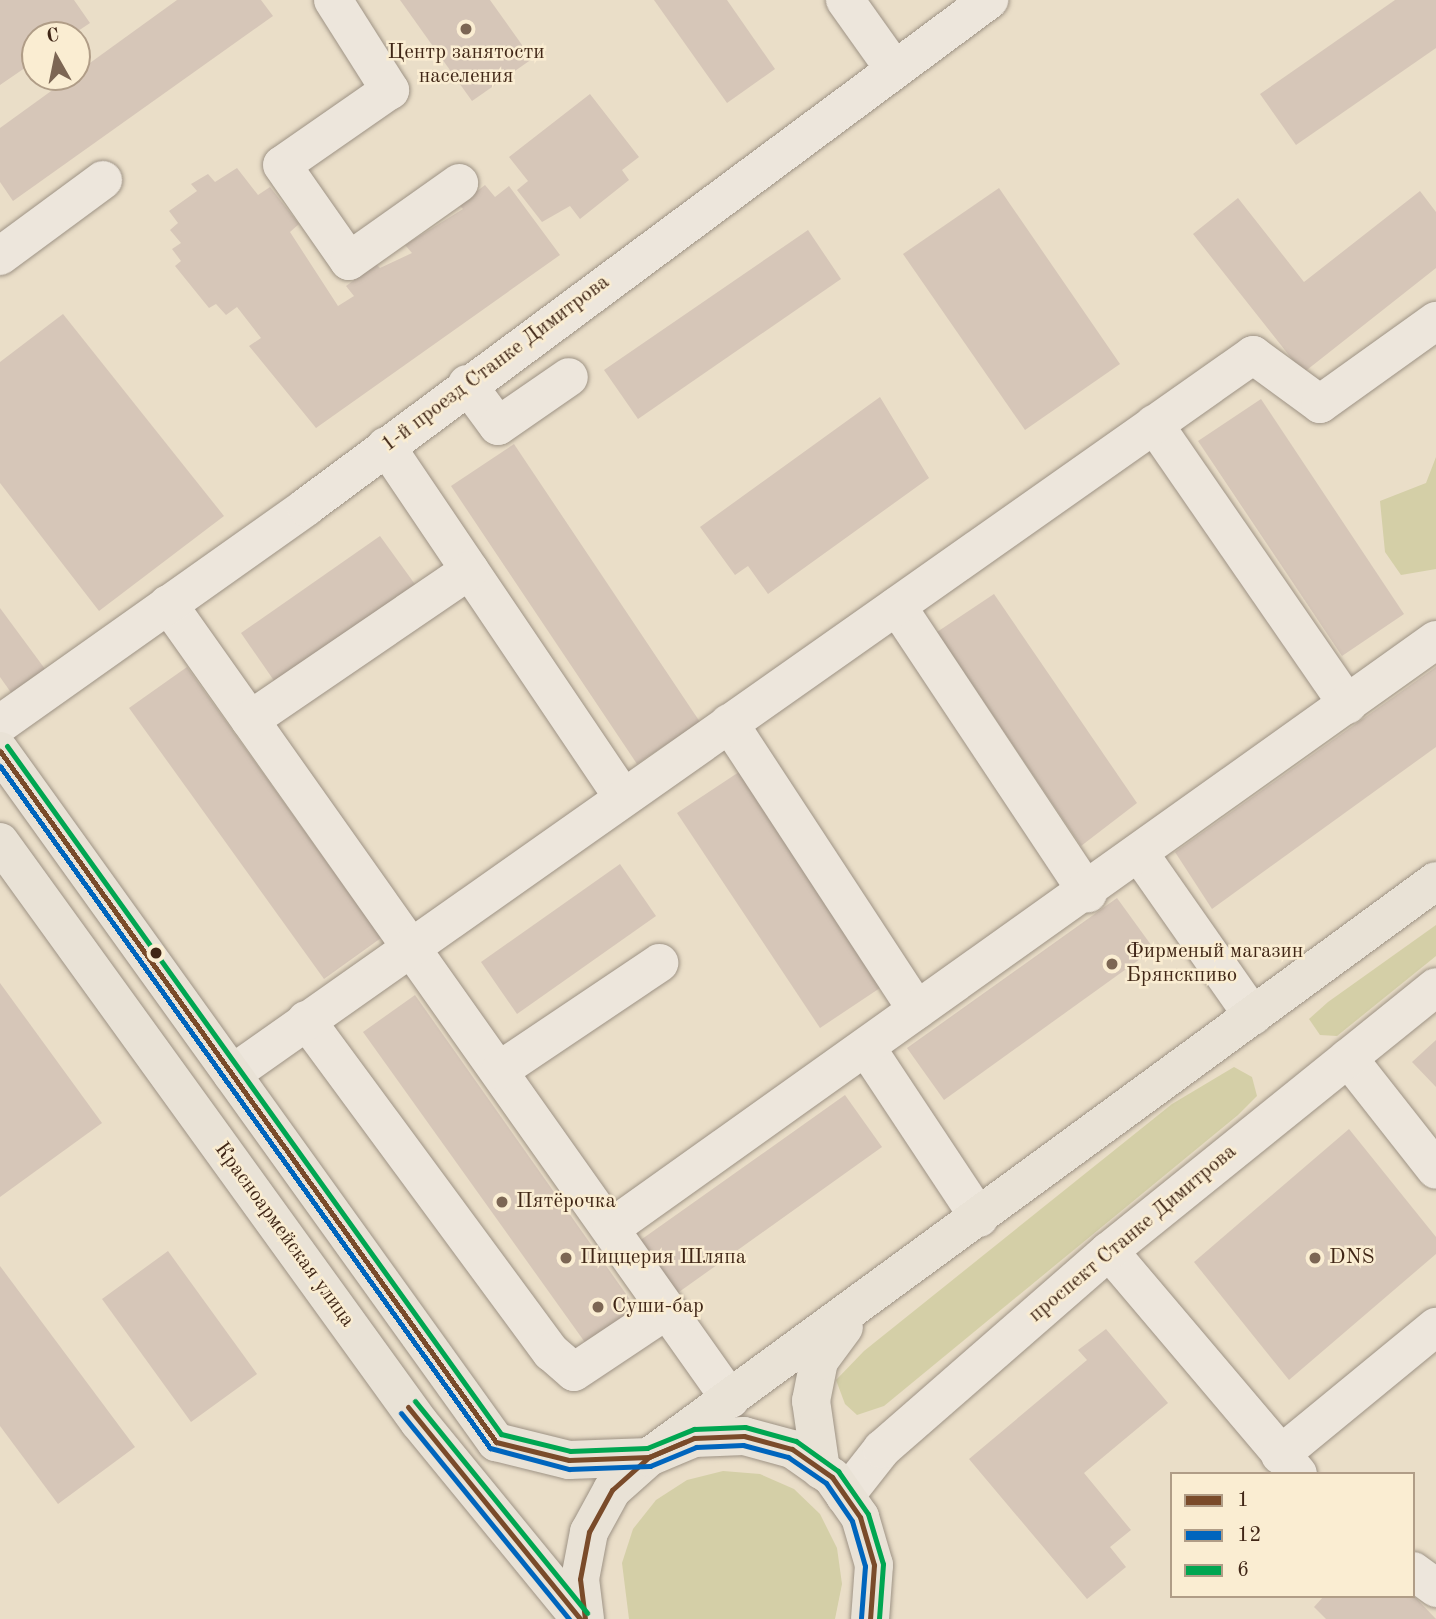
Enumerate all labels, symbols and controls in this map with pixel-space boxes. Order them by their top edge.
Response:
north arrow [21,21,91,91]
marker: Центр занятости населения [458,21,474,37]
text: С [45,26,61,47]
place label: Центр занятости населения [387,40,545,90]
street label: 1-й проезд Станке Димитрова [377,270,615,458]
place label: Фирменый магазин Брянскпиво [1126,939,1303,989]
unlabelled marker [149,946,163,960]
marker: Фирменый магазин Брянскпиво [1104,956,1120,972]
street label: Красноармейская улица [208,1138,360,1332]
street label: проспект Станке Димитрова [1024,1140,1242,1328]
place label: Пятёрочка [516,1189,616,1215]
marker: Пятёрочка [494,1194,510,1210]
place label: Пиццерия Шляпа [580,1245,746,1271]
place label: DNS [1329,1245,1375,1271]
marker: Пиццерия Шляпа [558,1250,574,1266]
marker: DNS [1307,1250,1323,1266]
place label: Суши-бар [612,1294,704,1320]
marker: Суши-бар [590,1299,606,1315]
legend [1170,1472,1415,1598]
text: 1 [1237,1490,1249,1511]
text: 12 [1237,1525,1261,1546]
text: 6 [1237,1560,1249,1581]

